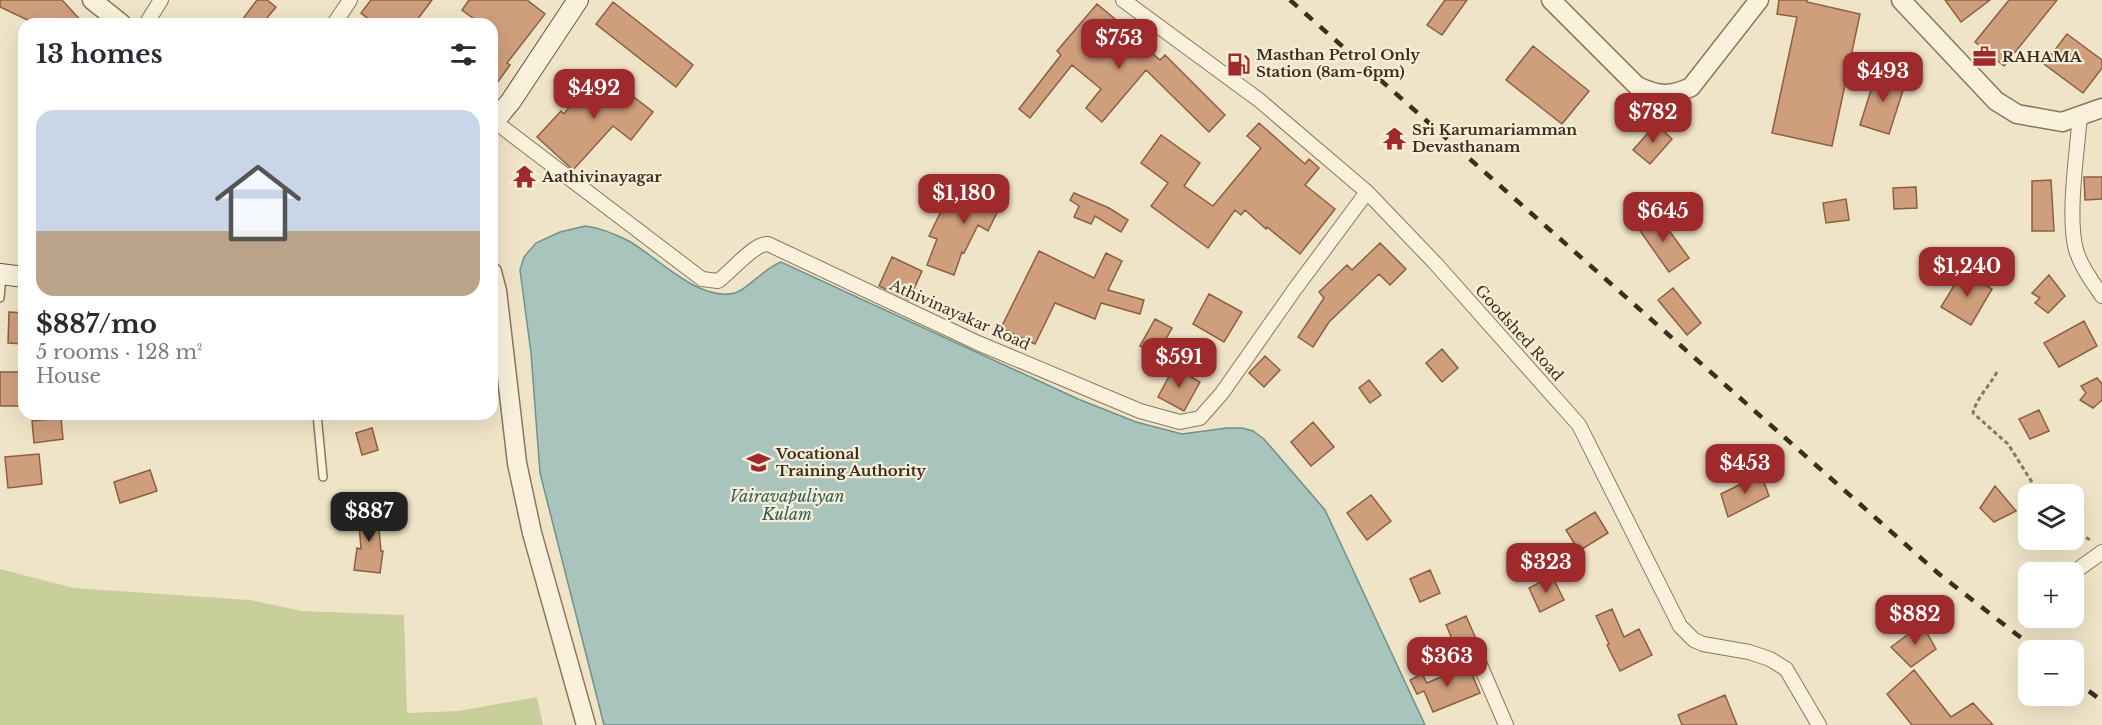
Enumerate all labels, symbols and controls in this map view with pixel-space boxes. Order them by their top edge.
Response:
pin: $753 [1083,19,1155,70]
text: $753 [1095,26,1143,50]
text: 13 homes [36,38,163,70]
icon: filters [447,38,480,71]
office icon: RAHAMA [1971,44,1997,70]
place label: Masthan Petrol Only Station (8am-6pm) [1256,45,1420,81]
place label: RAHAMA [2002,47,2083,66]
fuel station icon: Masthan Petrol Only Station (8am-6pm) [1225,51,1251,77]
pin: $493 [1847,52,1919,103]
text: $493 [1857,59,1909,83]
pin: $492 [558,69,630,120]
text: $492 [568,76,620,100]
pin: $782 [1617,93,1689,144]
text: $782 [1629,100,1677,124]
place label: Sri Karumariamman Devasthanam [1412,120,1577,156]
temple icon: Sri Karumariamman Devasthanam [1381,126,1407,152]
icon: home [204,149,312,257]
temple icon: Aathivinayagar [511,164,537,190]
place label: Aathivinayagar [541,167,662,186]
pin: $1,180 [915,174,1013,225]
text: $1,180 [932,181,996,205]
pin: $645 [1627,192,1699,243]
text: $645 [1637,199,1689,223]
pin: $1,240 [1918,247,2016,298]
text: $1,240 [1933,254,2001,278]
street label: Athivinayakar Road [886,275,1033,354]
street label: Goodshed Road [1471,281,1568,385]
text: $887/mo [36,308,157,340]
pin: $591 [1143,338,1215,389]
text: 5 rooms · 128 m² [36,340,203,364]
text: $591 [1156,345,1202,369]
text: House [36,364,101,388]
place label: Vocational Training Authority [775,444,926,480]
pin: $453 [1709,444,1781,495]
school or university icon: Vocational Training Authority [745,450,771,476]
text: $453 [1720,451,1770,475]
map controls [2018,484,2084,706]
button: layers [2018,484,2084,550]
water label: Vairavapuliyan Kulam [729,486,845,524]
pin: $887 [333,492,405,543]
text: $887 [345,499,393,523]
pin: $323 [1510,543,1582,594]
text: $323 [1520,550,1572,574]
button: + [2018,562,2084,628]
pin: $882 [1879,595,1951,646]
text: $882 [1889,602,1941,626]
pin: $363 [1411,637,1483,688]
button: − [2018,640,2084,706]
text: $363 [1421,644,1473,668]

